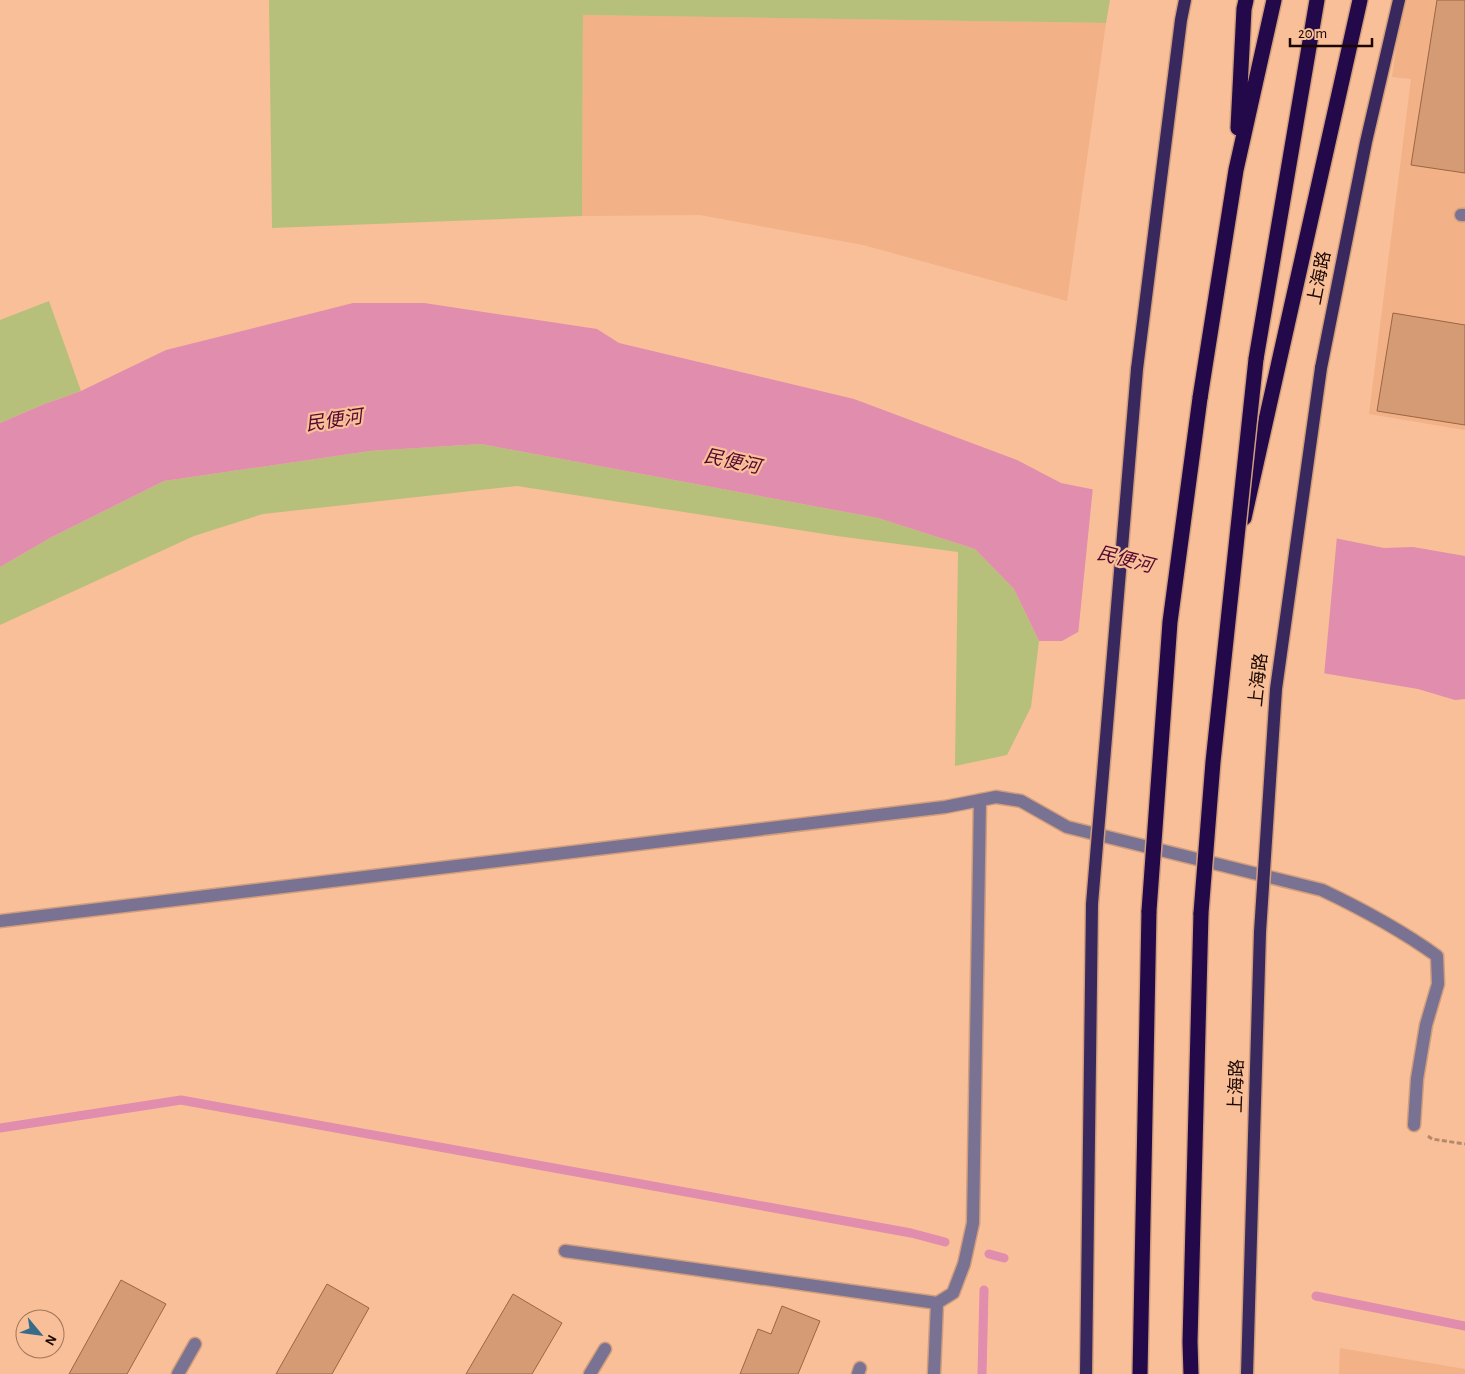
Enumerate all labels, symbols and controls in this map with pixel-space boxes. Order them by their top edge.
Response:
scale bar [1290,15,1372,47]
text: 20 m [1298,26,1327,41]
street label: 上海路 [1304,249,1334,306]
water label: 民便河 [304,406,367,434]
water label: 民便河 [702,446,766,478]
water label: 民便河 [1095,543,1159,577]
street label: 上海路 [1245,652,1271,708]
street label: 上海路 [1225,1059,1247,1113]
north arrow [15,1309,65,1359]
text: N [42,1332,59,1347]

